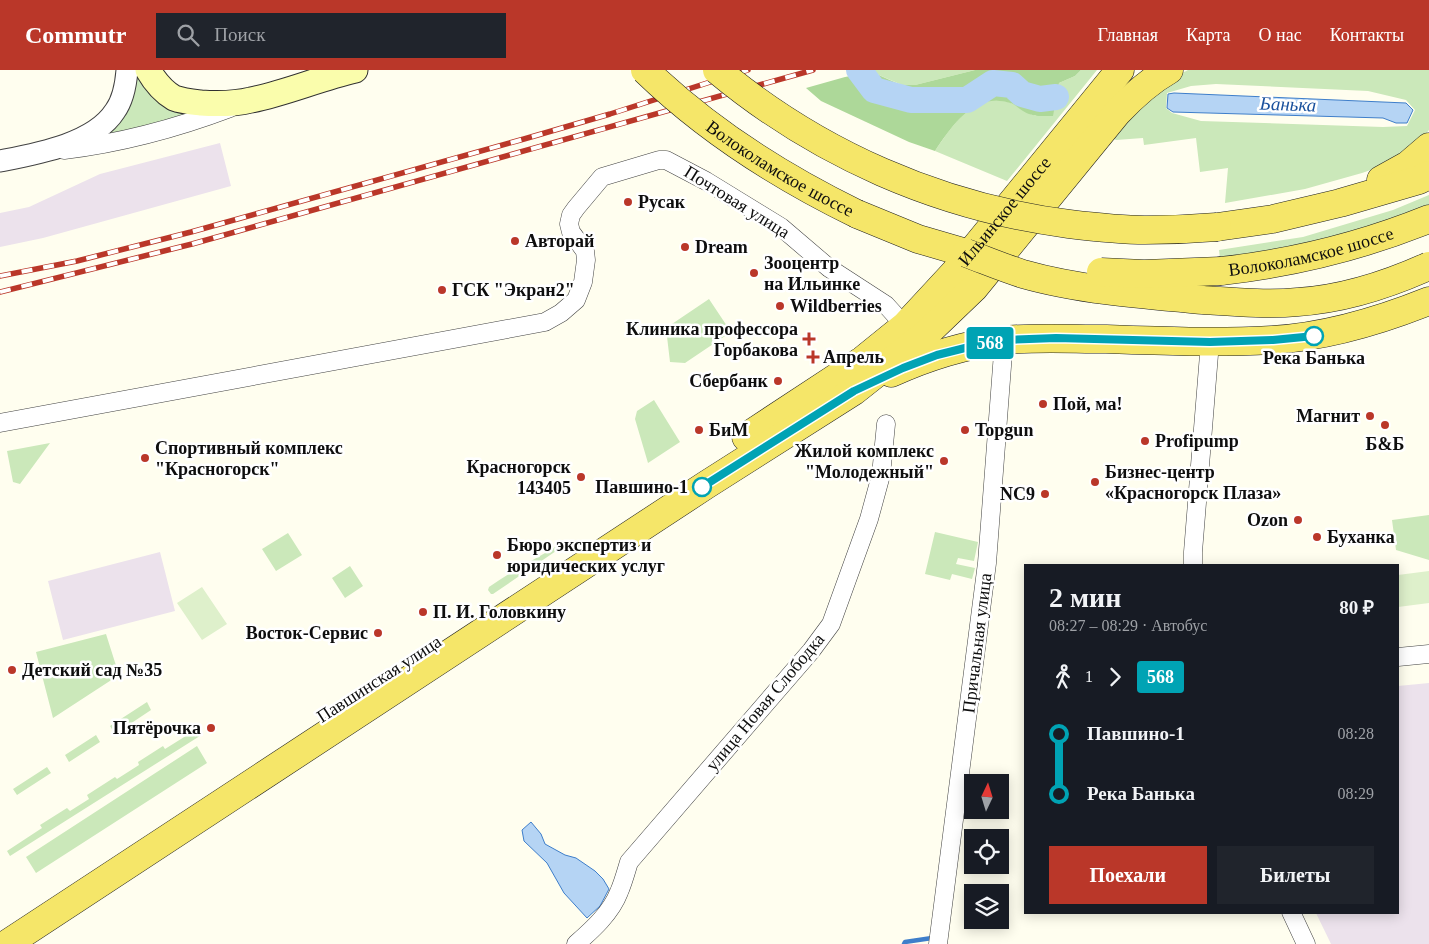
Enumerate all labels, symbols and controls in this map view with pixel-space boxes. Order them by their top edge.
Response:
search box [156,13,506,58]
icon: search [174,21,202,49]
text: Commutr [25,22,126,48]
text: Поиск [214,24,265,45]
text: Главная [1098,25,1158,45]
text: Карта [1186,25,1231,45]
text: О нас [1259,25,1302,45]
text: Контакты [1330,25,1404,45]
water label: Банька [1258,92,1317,115]
street label: Волоколамское шоссе [702,116,857,221]
street label: Ильинское шоссе [954,153,1055,270]
street label: Почтовая улица [681,162,793,242]
place label: Русак [638,192,686,212]
marker: Русак [622,196,634,208]
street label: Волоколамское шоссе [1227,223,1396,280]
place label: Авторай [525,231,594,251]
marker: Авторай [509,235,521,247]
place label: Dream [695,237,748,257]
marker: Dream [679,241,691,253]
place label: Зооцентр на Ильинке [764,253,860,294]
marker: Зооцентр на Ильинке [748,267,760,279]
place label: ГСК "Экран2" [452,280,575,300]
marker: ГСК "Экран2" [436,284,448,296]
place label: Wildberries [790,296,882,316]
marker: Wildberries [774,300,786,312]
place label: Клиника профессора Горбакова [626,319,798,360]
marker: Река Банька [1304,326,1324,346]
line badge: 568 [961,327,1019,359]
marker: Клиника профессора Горбакова [802,332,816,346]
text: 568 [977,333,1004,353]
place label: Апрель [823,347,884,367]
place label: Река Банька [1263,348,1365,368]
marker: Апрель [807,351,819,363]
place label: Сбербанк [689,371,769,391]
marker: Сбербанк [772,375,784,387]
place label: Пой, ма! [1053,394,1123,414]
marker: Пой, ма! [1037,398,1049,410]
place label: Магнит [1296,406,1360,426]
marker: Магнит [1364,410,1376,422]
marker: Б&Б [1379,419,1391,431]
place label: БиМ [709,420,748,440]
place label: Topgun [975,420,1033,440]
marker: БиМ [693,424,705,436]
marker: Topgun [959,424,971,436]
place label: Profipump [1155,431,1239,451]
place label: Б&Б [1366,434,1404,454]
marker: Profipump [1139,435,1151,447]
place label: Спортивный комплекс "Красногорск" [155,438,343,479]
place label: Жилой комплекс "Молодежный" [794,441,934,482]
marker: Спортивный комплекс "Красногорск" [139,452,151,464]
marker: Жилой комплекс "Молодежный" [938,455,950,467]
place label: Красногорск 143405 [466,457,572,498]
place label: Бизнес-центр «Красногорск Плаза» [1105,462,1281,503]
marker: Красногорск 143405 [575,471,587,483]
marker: Бизнес-центр «Красногорск Плаза» [1089,476,1101,488]
place label: Павшино-1 [595,477,688,497]
marker: Павшино-1 [692,477,712,497]
place label: NC9 [1000,484,1035,504]
marker: NC9 [1039,488,1051,500]
place label: Ozon [1247,510,1288,530]
marker: Ozon [1292,514,1304,526]
place label: Буханка [1327,527,1395,547]
marker: Буханка [1311,531,1323,543]
place label: Бюро экспертиз и юридических услуг [507,535,665,576]
marker: Бюро экспертиз и юридических услуг [491,549,503,561]
street label: Причальная улица [958,572,996,714]
text: 2 мин [1049,582,1121,613]
text: 80 ₽ [1339,597,1374,618]
place label: П. И. Головкину [433,602,566,622]
marker: П. И. Головкину [417,606,429,618]
text: 08:27 – 08:29 · Автобус [1049,617,1207,634]
place label: Восток-Сервис [246,623,368,643]
marker: Восток-Сервис [372,627,384,639]
street label: улица Новая Слободка [702,629,828,775]
street label: Павшинская улица [313,631,445,727]
place label: Детский сад №35 [22,660,162,680]
icon: walk [1049,663,1077,691]
icon: forward [1101,663,1129,691]
marker: Детский сад №35 [6,664,18,676]
text: 568 [1147,667,1174,687]
text: 1 [1085,668,1093,685]
place label: Пятёрочка [113,718,201,738]
marker: Пятёрочка [205,722,217,734]
text: Павшино-1 [1087,723,1185,744]
text: 08:28 [1338,725,1374,742]
north arrow [964,774,1009,819]
map controls [964,774,1009,929]
text: Река Банька [1087,783,1195,804]
text: 08:29 [1338,785,1374,802]
button: locate [964,829,1009,874]
button: Поехали [1049,846,1207,904]
button: Билеты [1217,846,1374,904]
button: layers [964,884,1009,929]

